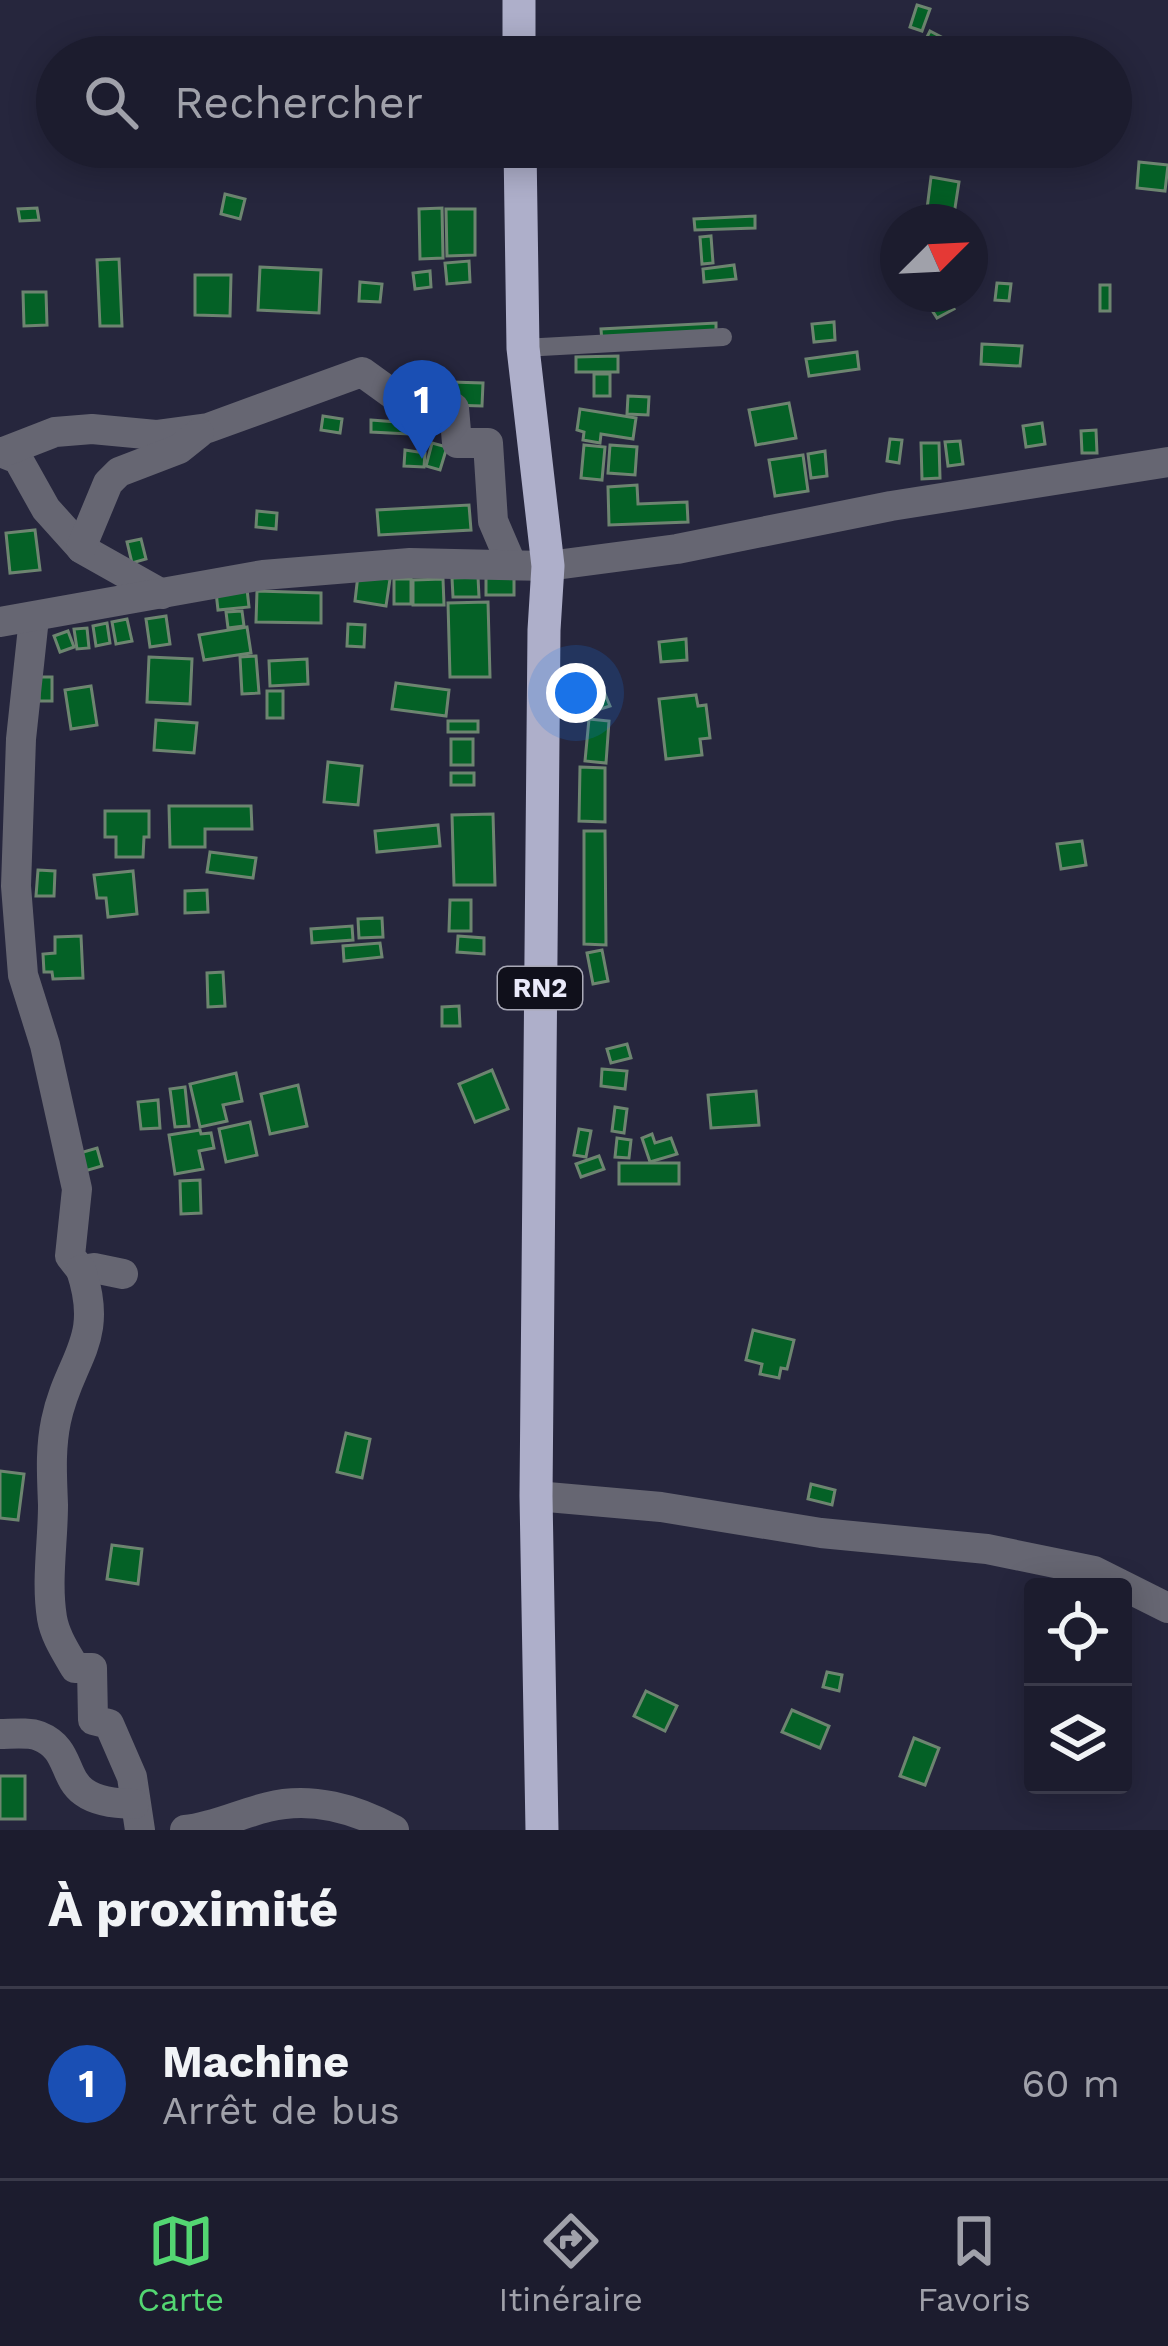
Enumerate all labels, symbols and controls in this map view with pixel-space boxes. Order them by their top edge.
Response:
search box [36,36,1132,168]
icon: search [78,69,144,135]
text: Rechercher [174,76,423,129]
north arrow [880,204,988,312]
pin: 1 [383,360,461,459]
your location [546,663,606,723]
road number: RN2 [498,967,582,1009]
map controls [1024,1578,1132,1794]
button: locate [1024,1578,1132,1686]
button: layers [1024,1686,1132,1794]
text: À proximité [48,1879,338,1938]
text: Machine [162,2035,349,2088]
text: 1 [79,2061,95,2106]
text: 60 m [1022,2061,1120,2106]
text: Arrêt de bus [162,2088,400,2133]
tab: Carte [137,2208,224,2319]
tab: Itinéraire [499,2208,643,2319]
tab: Favoris [918,2208,1031,2319]

